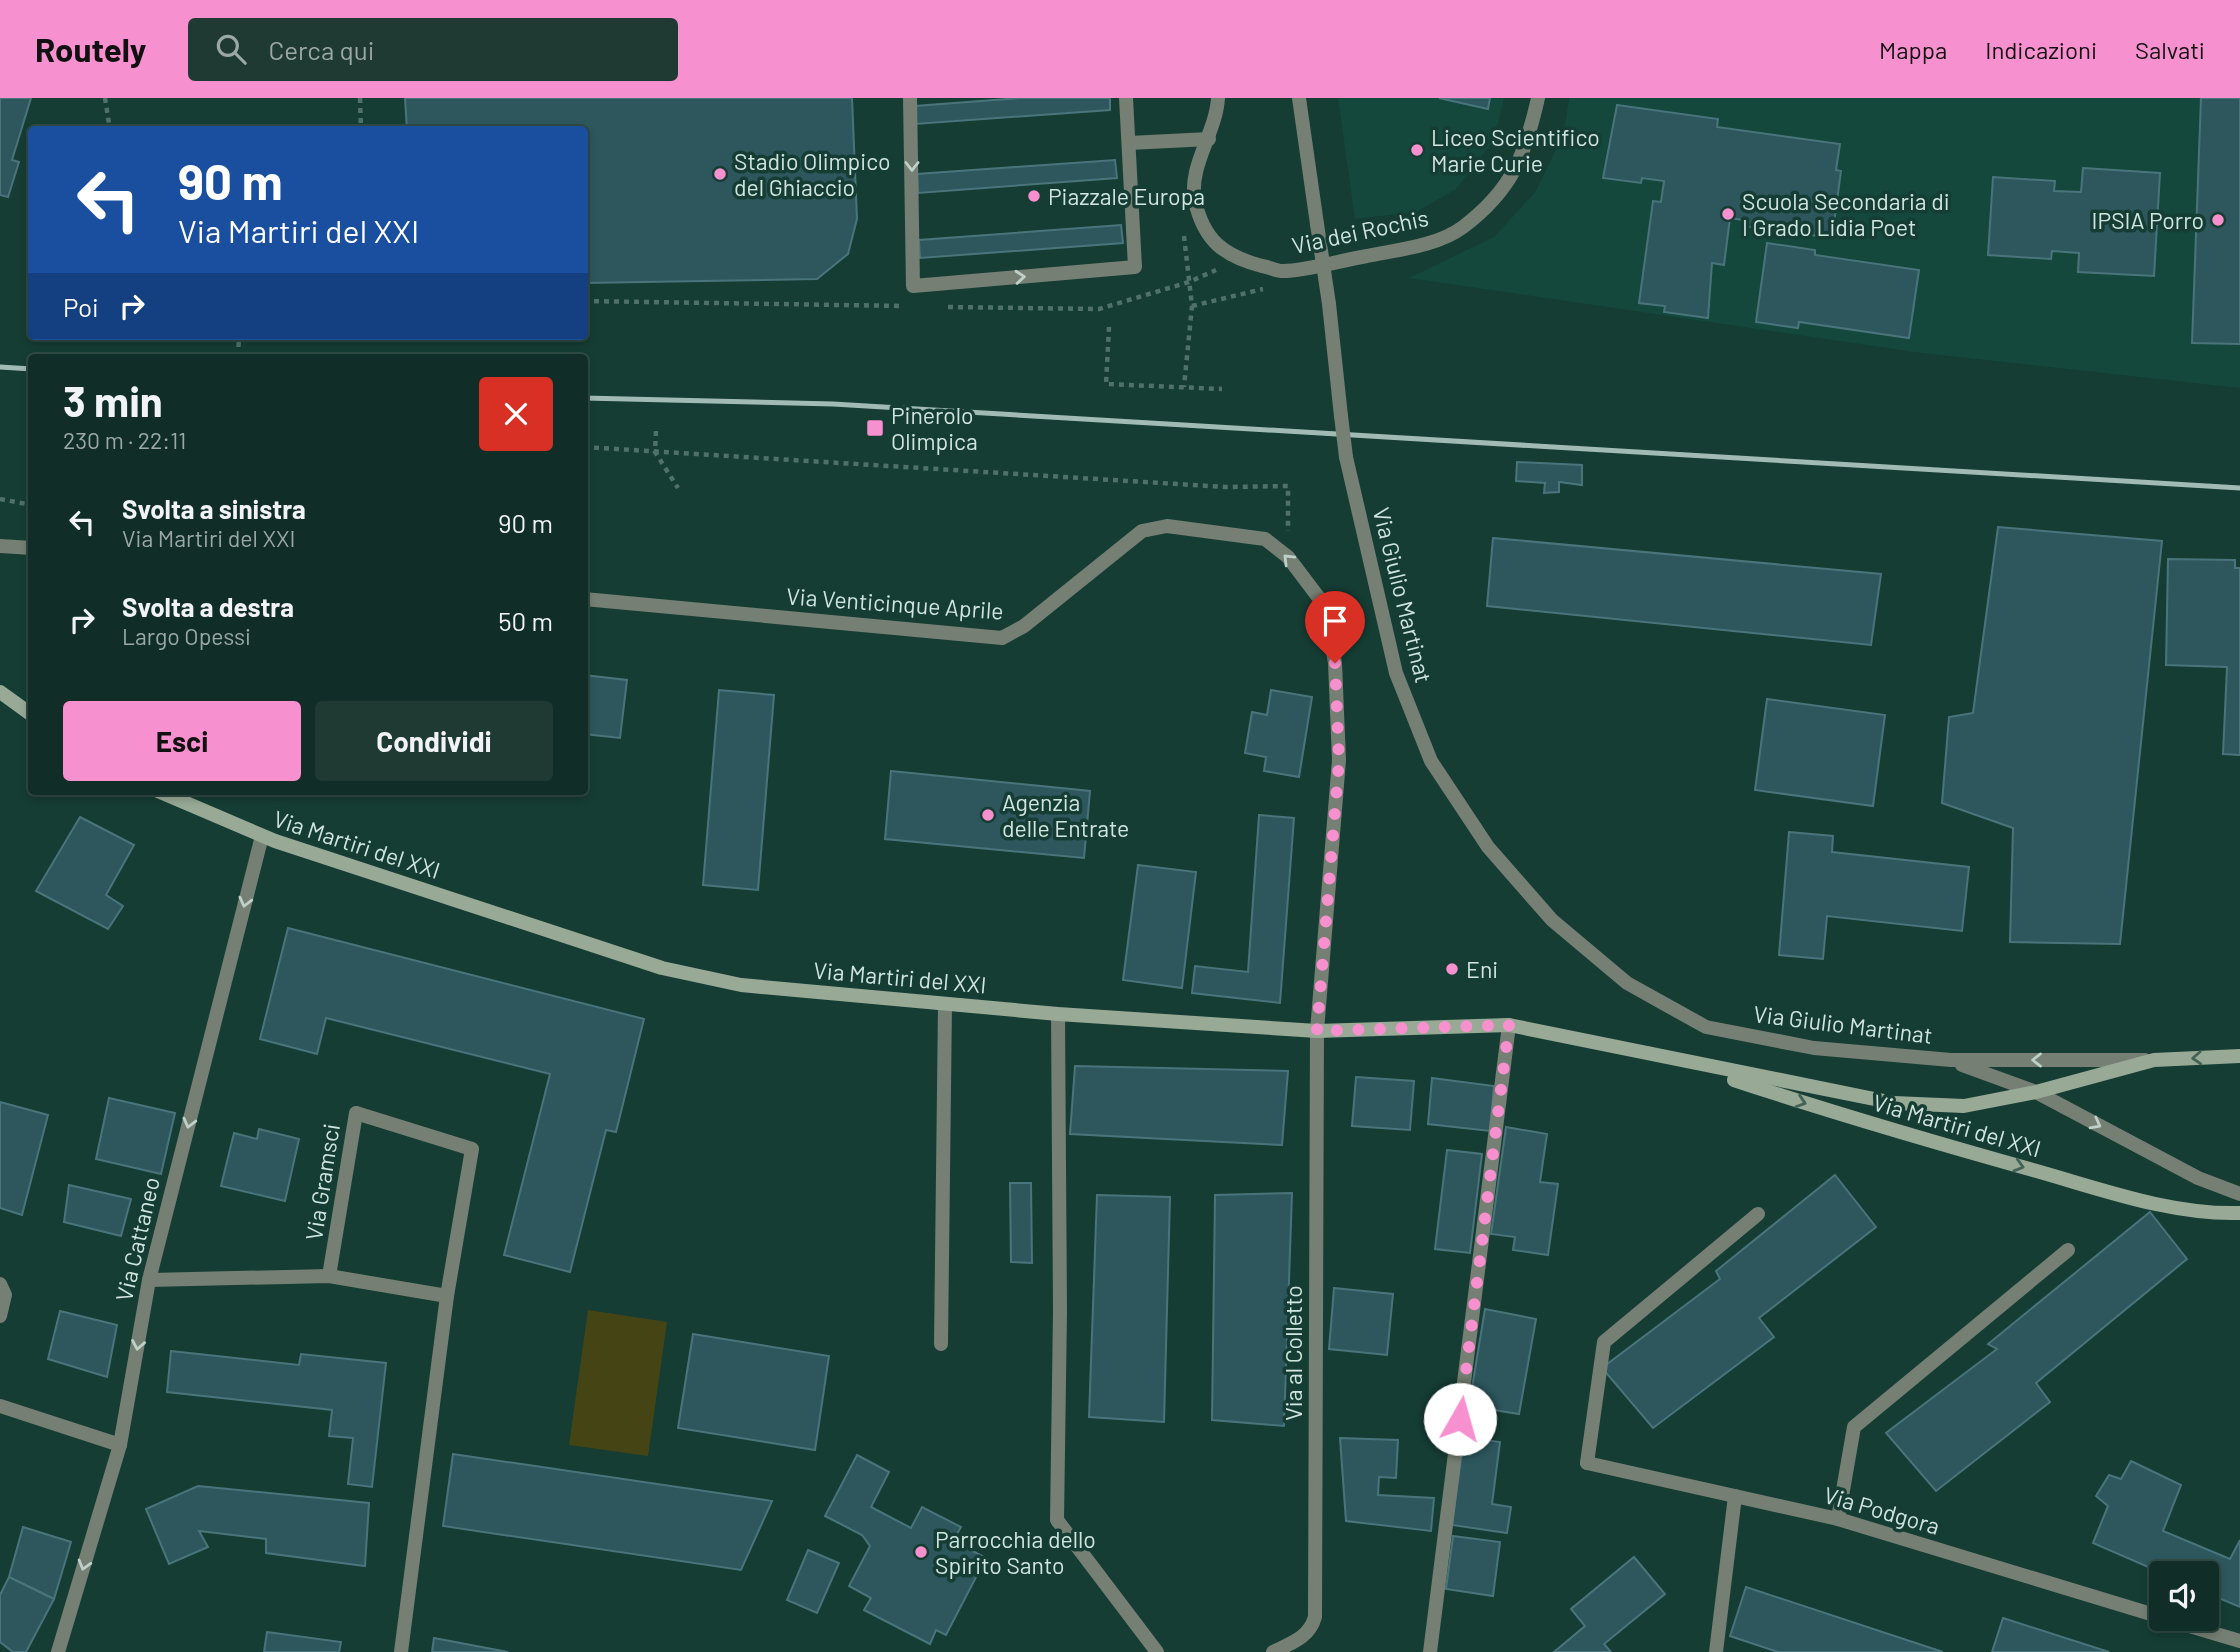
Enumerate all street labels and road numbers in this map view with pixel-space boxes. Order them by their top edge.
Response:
street label: Via dei Rochis [1289,203,1431,259]
street label: Via Giulio Martinat [1368,504,1438,686]
street label: Via Venticinque Aprile [785,581,1005,625]
street label: Via Martiri del XXI [270,804,444,884]
street label: Via Martiri del XXI [812,955,988,999]
street label: Via Giulio Martinat [1752,999,1934,1049]
street label: Via Martiri del XXI [1870,1088,2044,1162]
street label: Via Gramsci [299,1122,345,1242]
street label: Via Cattaneo [109,1174,165,1304]
street label: Via al Colletto [1279,1285,1307,1421]
street label: Via Podgora [1821,1480,1943,1540]

